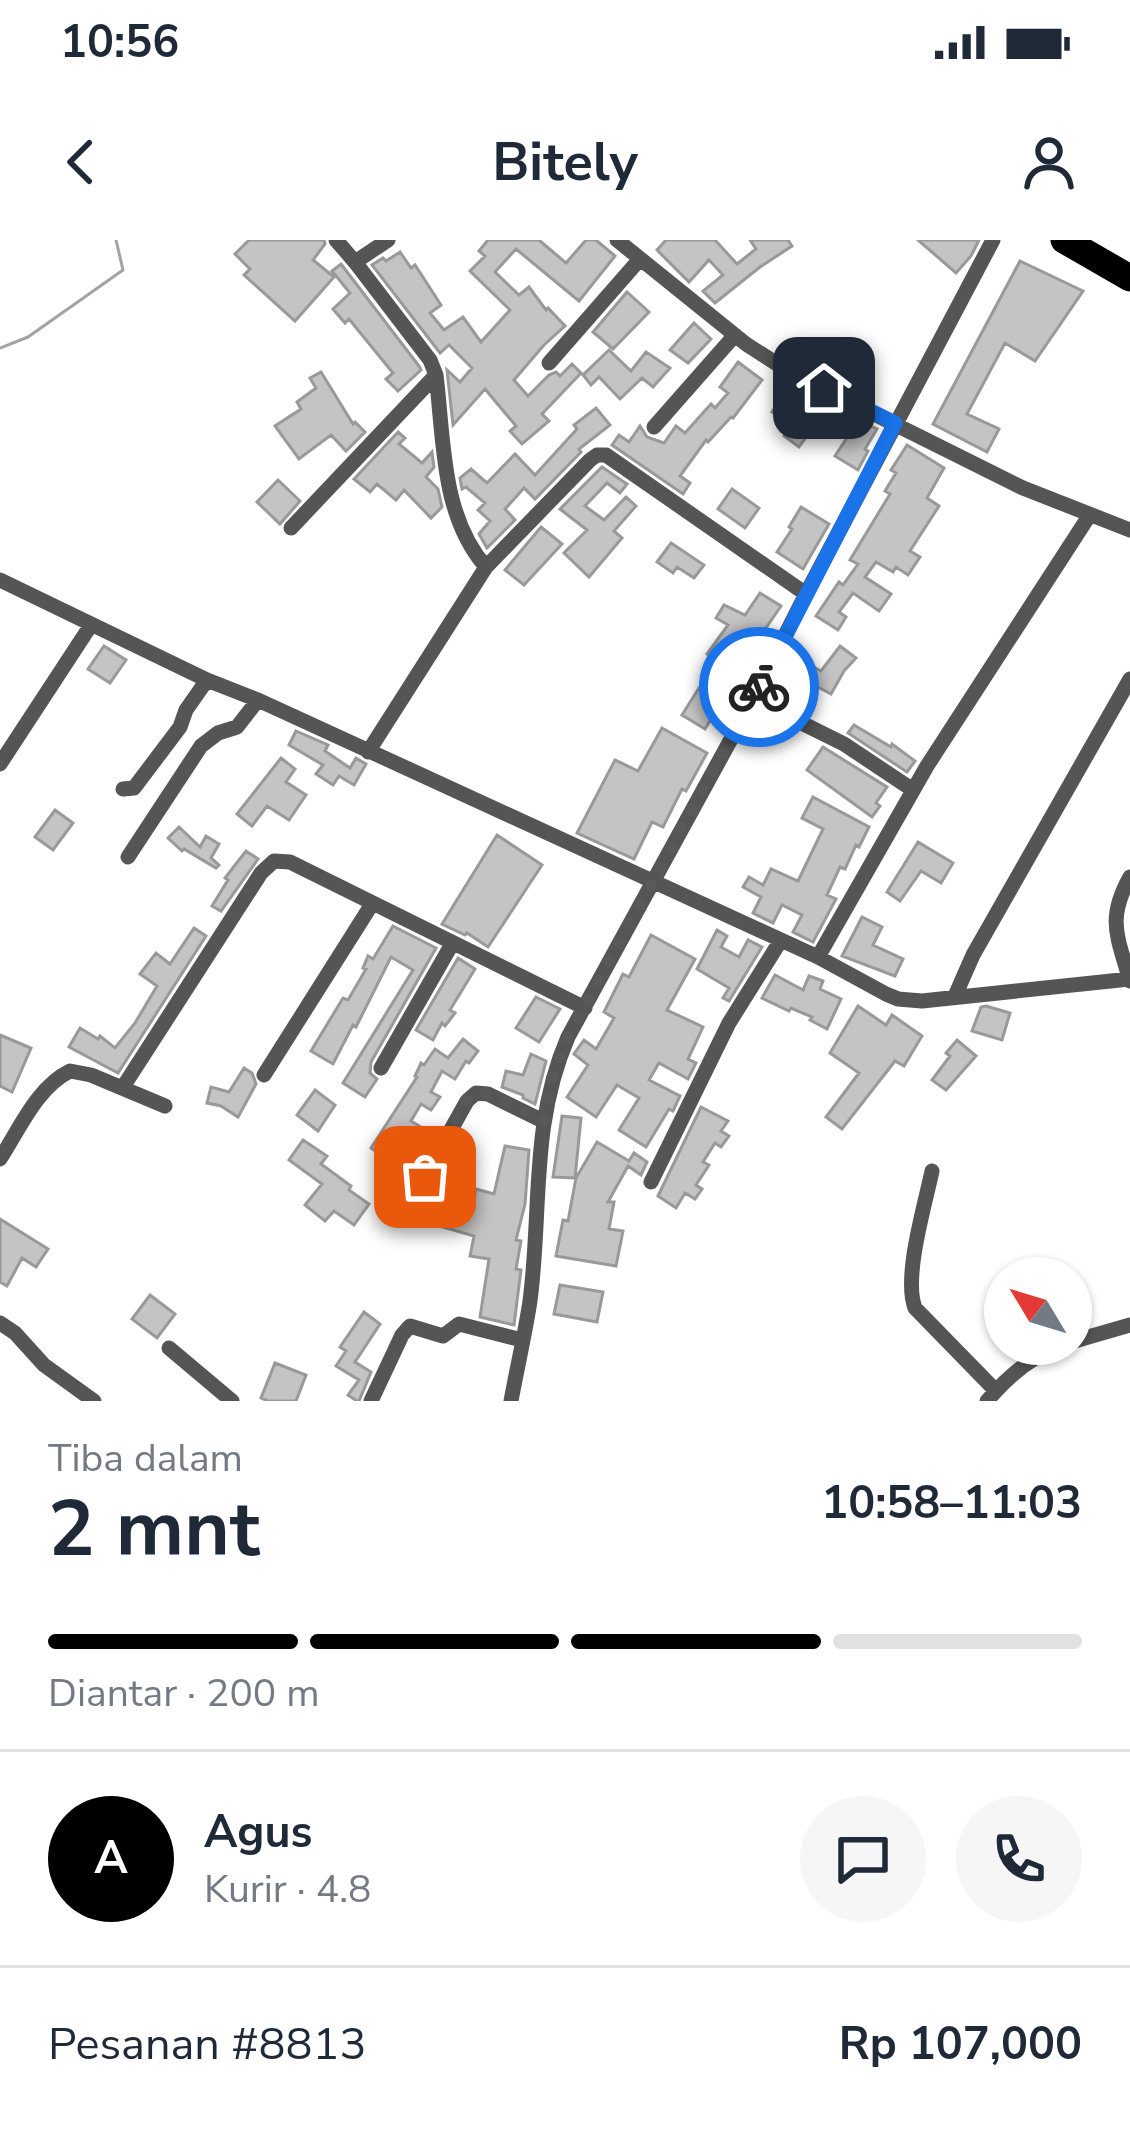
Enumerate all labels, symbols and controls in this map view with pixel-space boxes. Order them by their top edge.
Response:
text: 10:56 [60,12,179,73]
text: Bitely [492,125,638,199]
icon: back [48,129,114,195]
icon: person [1016,129,1082,195]
pin [773,337,875,439]
icon: home [791,355,857,421]
courier [699,627,819,747]
icon: bike [726,654,792,720]
pin [374,1126,476,1228]
icon: bag [392,1144,458,1210]
north arrow [984,1257,1092,1365]
map controls [984,1257,1092,1365]
text: Tiba dalam [48,1432,243,1485]
text: 10:58–11:03 [821,1473,1082,1534]
text: 2 mnt [48,1476,260,1583]
text: Diantar · 200 m [48,1667,320,1720]
button: chat [800,1796,926,1922]
button: phone [956,1796,1082,1922]
text: Agus [204,1802,312,1863]
text: A [94,1828,128,1889]
text: Kurir · 4.8 [204,1863,371,1916]
text: Pesanan #8813 [48,2014,366,2075]
text: Rp 107,000 [839,2014,1082,2075]

